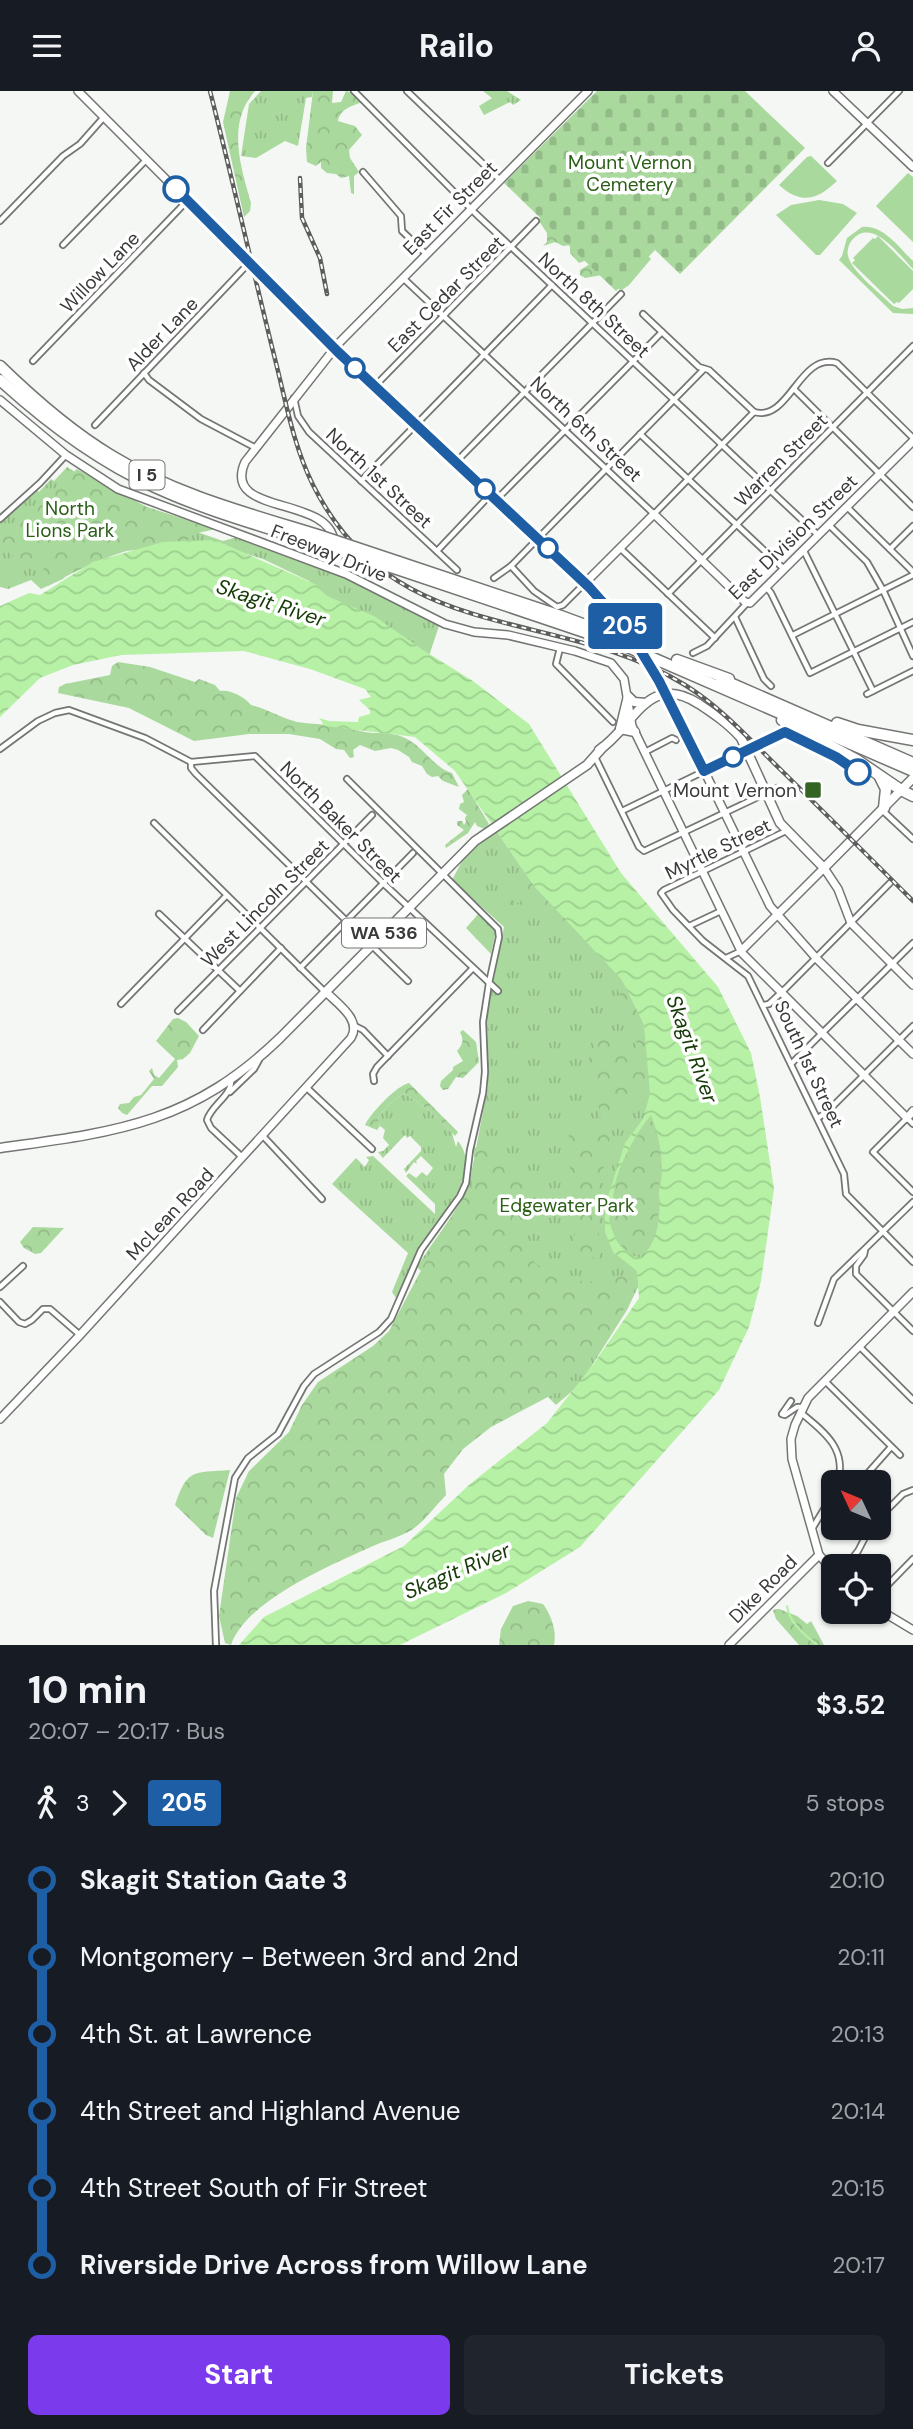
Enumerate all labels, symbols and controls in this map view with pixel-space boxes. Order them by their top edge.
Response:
text: Railo [419,25,494,67]
icon: menu [28,27,66,65]
icon: person [847,27,885,65]
park label: Mount Vernon Cemetery [568,150,692,197]
street label: East Fir Street [398,156,502,260]
unlabelled marker [163,176,189,202]
street label: Willow Lane [55,226,145,318]
street label: East Cedar Street [382,230,510,358]
street label: North 8th Street [533,247,655,363]
street label: Alder Lane [120,292,204,376]
unlabelled marker [345,358,365,378]
street label: North 6th Street [525,371,647,487]
street label: Warren Street [729,408,833,512]
street label: North 1st Street [321,422,437,534]
road number: I 5 [130,461,164,489]
street label: East Division Street [723,469,863,605]
unlabelled marker [475,479,495,499]
park label: North Lions Park [26,496,115,543]
street label: Freeway Drive [267,518,391,588]
unlabelled marker [538,538,558,558]
water label: Skagit River [213,572,330,634]
line badge: 205 [585,603,665,649]
text: 205 [602,610,648,641]
unlabelled marker [723,747,743,767]
street label: North Baker Street [275,756,407,888]
unlabelled marker [845,759,871,785]
place label: Mount Vernon [673,778,797,803]
marker: Mount Vernon [803,780,823,800]
street label: Myrtle Street [661,813,775,885]
street label: West Lincoln Street [196,834,334,972]
road number: WA 536 [342,919,426,947]
water label: Skagit River [659,991,725,1108]
street label: South 1st Street [769,996,849,1132]
street label: McLean Road [121,1162,219,1266]
park label: Edgewater Park [499,1193,635,1218]
north arrow [821,1470,891,1540]
map controls [821,1470,891,1624]
water label: Skagit River [399,1536,516,1606]
street label: Dike Road [724,1550,802,1628]
button: locate [821,1554,891,1624]
text: 10 min [28,1665,147,1715]
text: $3.52 [816,1688,885,1722]
text: 20:07 – 20:17 · Bus [28,1716,225,1746]
icon: walk [28,1784,66,1822]
icon: forward [100,1784,138,1822]
text: 205 [162,1787,207,1818]
text: 3 [76,1788,90,1818]
text: 5 stops [806,1788,885,1818]
text: Skagit Station Gate 3 [80,1863,348,1897]
text: 20:10 [829,1865,885,1895]
text: Montgomery - Between 3rd and 2nd [80,1940,519,1974]
text: 20:11 [837,1942,885,1972]
text: 4th St. at Lawrence [80,2017,312,2051]
text: 20:13 [831,2019,885,2049]
text: 4th Street and Highland Avenue [80,2094,461,2128]
text: 20:14 [830,2096,885,2126]
text: 4th Street South of Fir Street [80,2171,427,2205]
text: 20:15 [830,2173,885,2203]
text: Riverside Drive Across from Willow Lane [80,2248,588,2282]
text: 20:17 [832,2250,885,2280]
button: Start [28,2335,450,2415]
button: Tickets [464,2335,885,2415]

